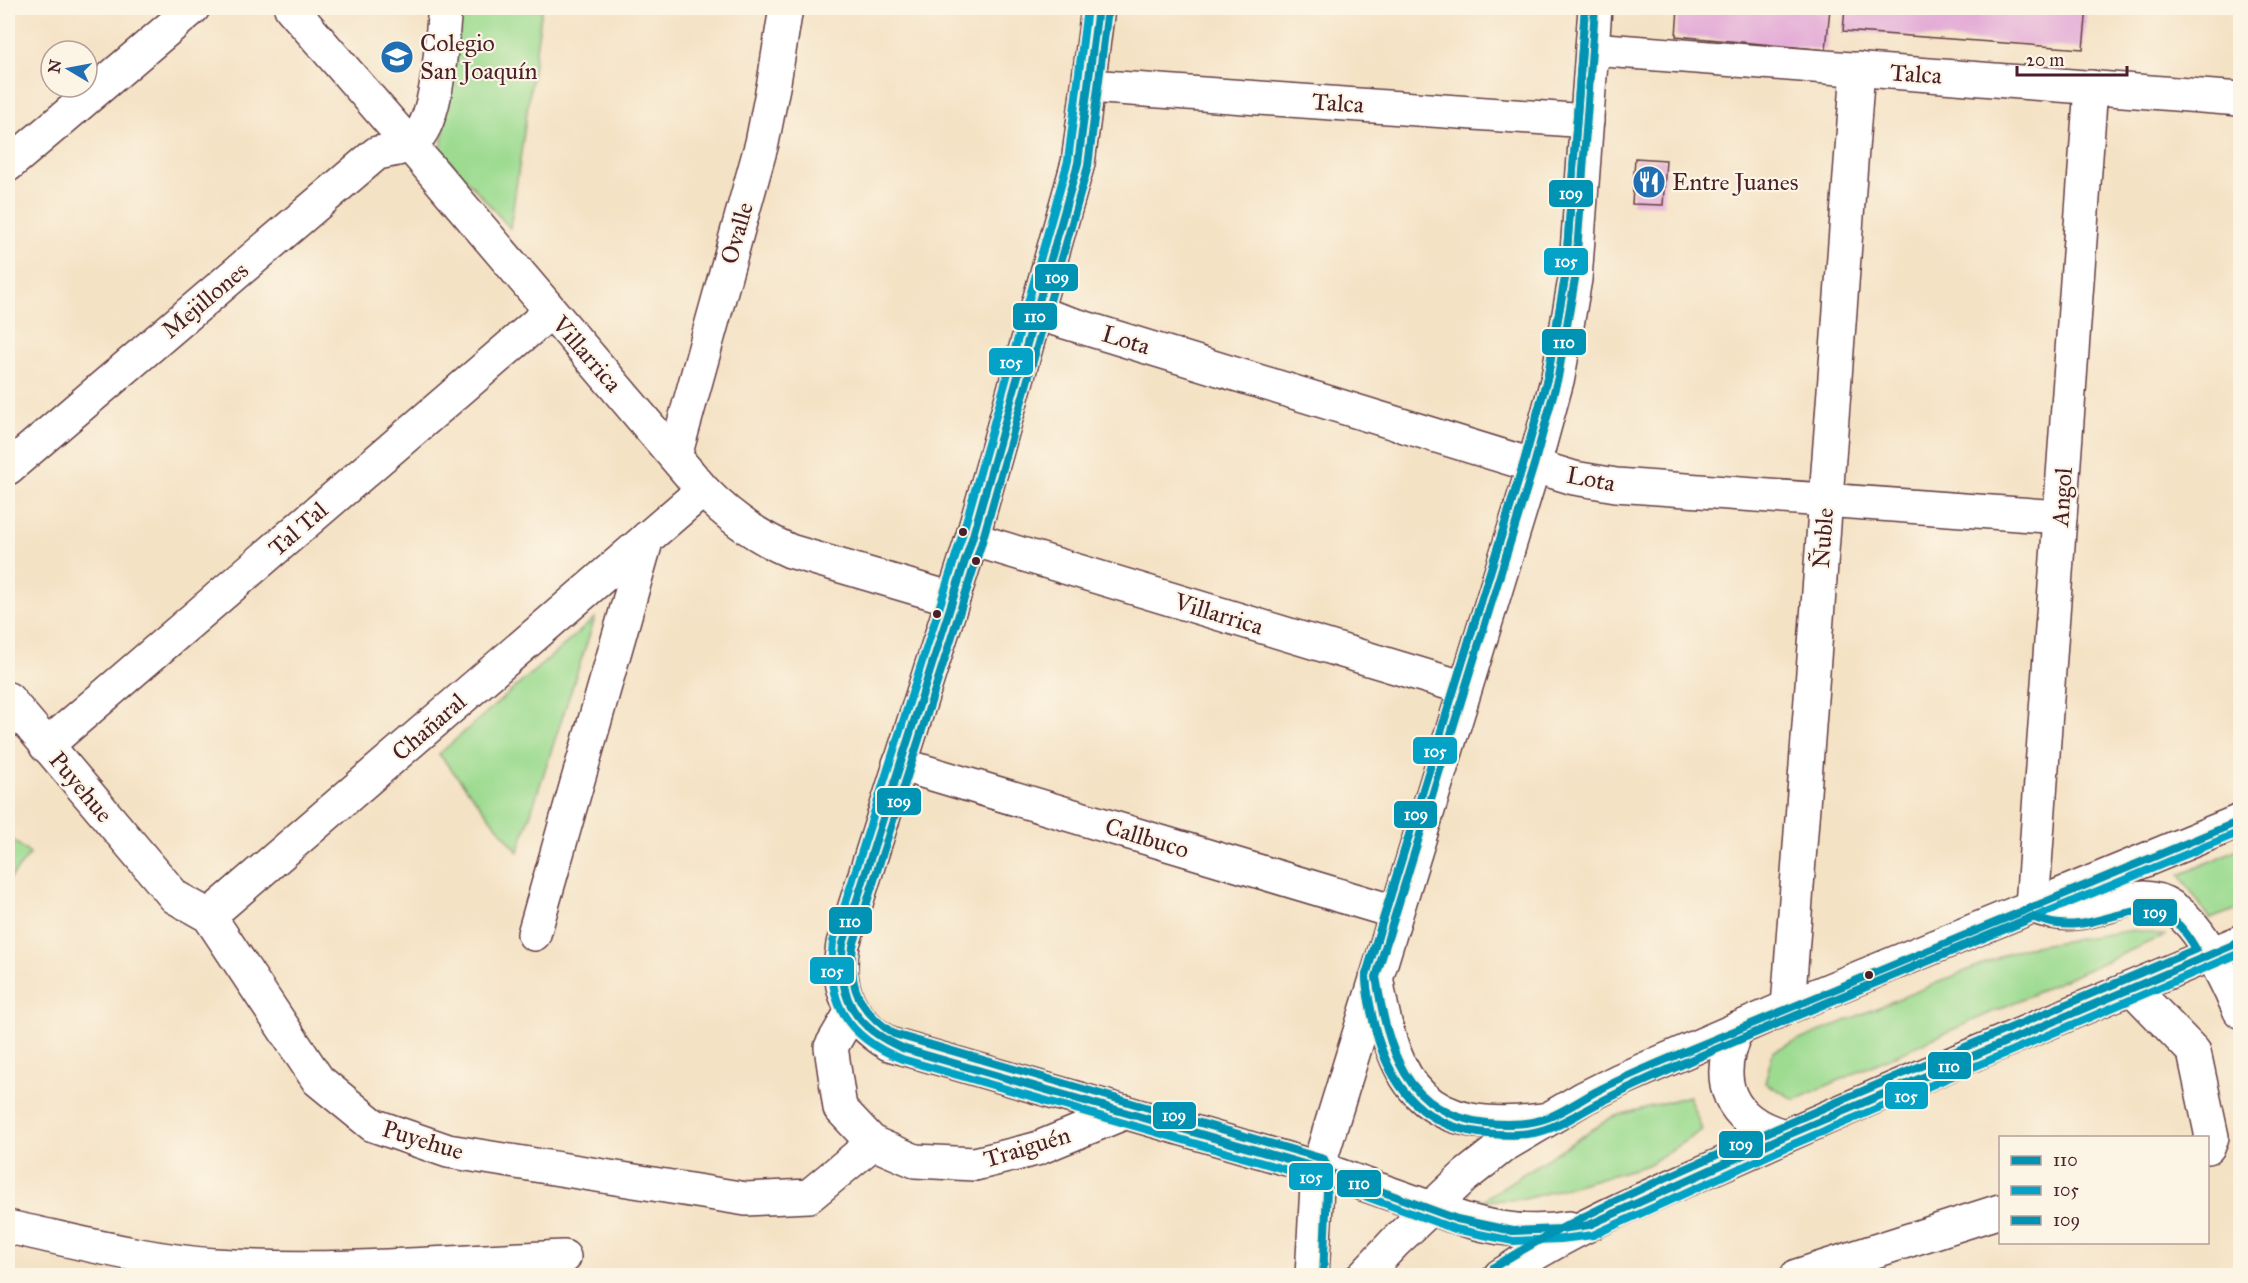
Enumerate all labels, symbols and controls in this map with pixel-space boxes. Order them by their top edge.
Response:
place label: Colegio San Joaquín [420,28,538,86]
north arrow [39,39,99,99]
school or university icon: Colegio San Joaquín [379,39,415,75]
scale bar [2017,39,2126,77]
text: 20 m [2026,49,2064,71]
street label: Talca [1889,57,1944,91]
text: N [44,58,65,75]
street label: Talca [1311,86,1366,120]
restaurant icon: Entre Juanes [1631,164,1667,200]
place label: Entre Juanes [1672,167,1798,197]
line badge: 109 [1548,179,1594,208]
text: 109 [1559,184,1583,204]
street label: Ovalle [714,199,760,267]
line badge: 105 [1543,247,1589,276]
text: 105 [1555,252,1578,271]
street label: Mejillones [156,255,254,345]
line badge: 109 [1034,263,1079,292]
text: 109 [1045,268,1069,288]
line badge: 110 [1012,302,1058,331]
text: 110 [1024,307,1046,326]
street label: Villarrica [545,309,629,399]
street label: Lota [1098,319,1154,362]
line badge: 110 [1541,328,1587,356]
text: 110 [1553,333,1575,352]
line badge: 105 [988,347,1034,376]
text: 105 [1000,353,1023,372]
street label: Lota [1564,460,1619,499]
street label: Angol [2045,466,2079,528]
street label: Tal Tal [262,495,334,563]
street label: Ñuble [1806,507,1840,569]
unlabelled marker [957,526,969,538]
unlabelled marker [970,555,982,567]
street label: Villarrica [1170,586,1268,642]
unlabelled marker [931,608,943,620]
street label: Chañaral [386,686,473,767]
line badge: 105 [1412,736,1458,765]
text: 105 [1424,742,1447,761]
street label: Puyehue [43,745,119,829]
line badge: 109 [876,787,922,816]
text: 109 [887,792,911,812]
line badge: 109 [1393,800,1438,829]
text: 109 [1404,805,1428,825]
street label: Callbuco [1101,811,1193,865]
line badge: 109 [2132,898,2178,927]
text: 109 [2143,903,2167,923]
line badge: 110 [828,906,873,935]
text: 110 [839,912,861,931]
line badge: 105 [809,956,855,985]
text: 105 [821,962,844,981]
unlabelled marker [1863,969,1875,981]
line badge: 110 [1927,1051,1972,1080]
text: 110 [1938,1057,1960,1076]
line badge: 105 [1884,1081,1929,1110]
text: 105 [1895,1087,1918,1106]
line badge: 109 [1152,1101,1197,1130]
text: 109 [1162,1106,1186,1126]
street label: Puyehue [379,1113,467,1167]
street label: Traiguén [980,1120,1074,1174]
line badge: 109 [1718,1130,1764,1159]
text: 109 [1729,1135,1753,1155]
legend [1999,1136,2209,1244]
text: 110 [2053,1149,2078,1171]
line badge: 105 [1288,1162,1334,1191]
text: 105 [1300,1168,1323,1187]
line badge: 110 [1336,1169,1382,1198]
text: 110 [1348,1174,1370,1193]
text: 105 [2053,1179,2080,1201]
text: 109 [2053,1209,2080,1231]

